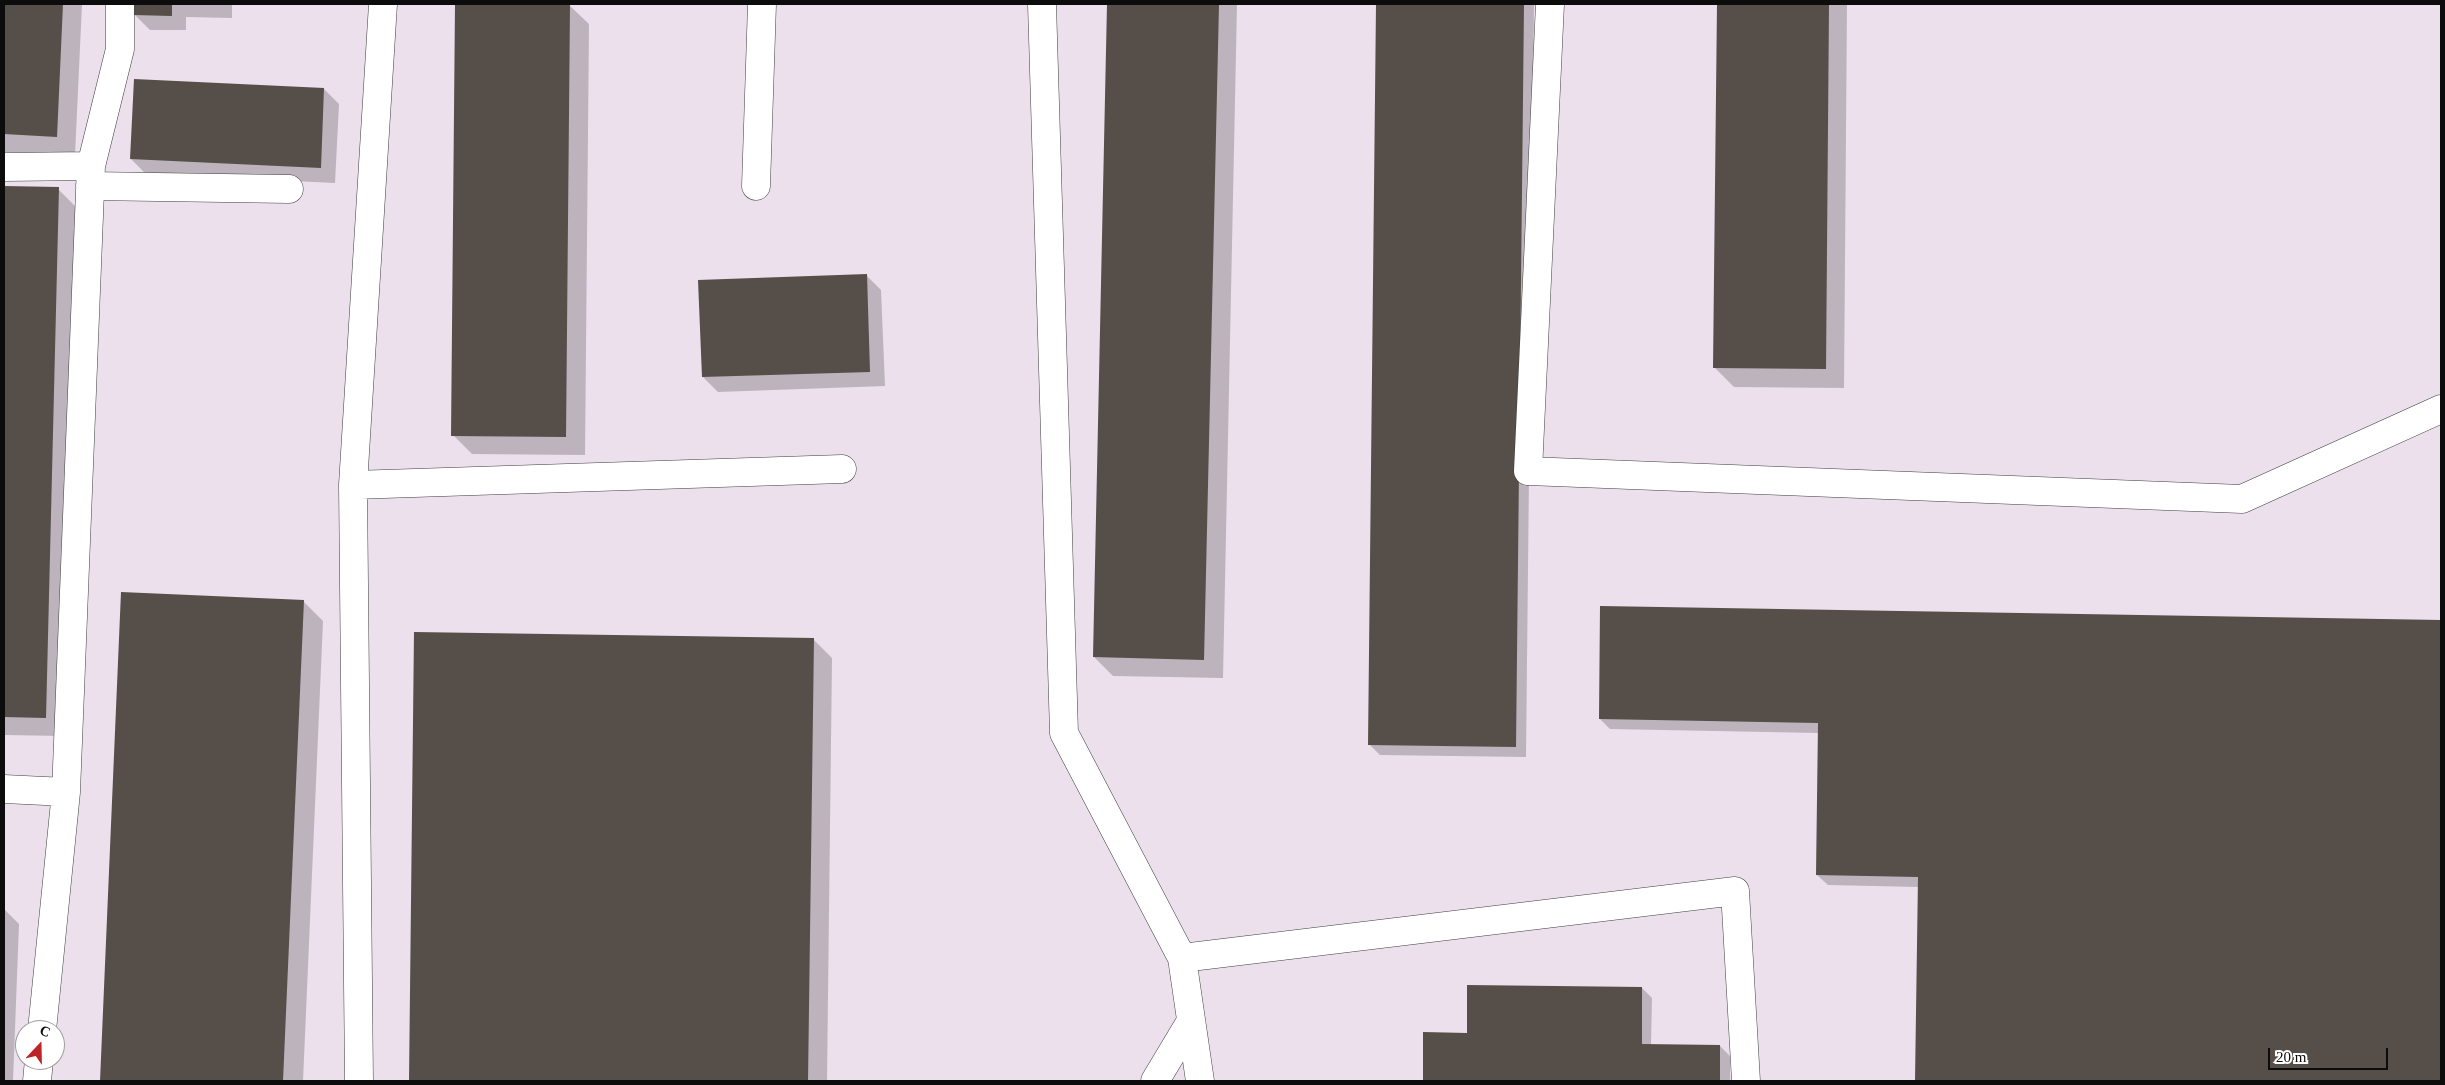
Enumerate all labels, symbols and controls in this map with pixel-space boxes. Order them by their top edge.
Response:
north arrow [15,1020,65,1070]
text: С [38,1023,53,1040]
scale bar [2270,1038,2390,1070]
text: 20 m [2276,1049,2306,1065]

